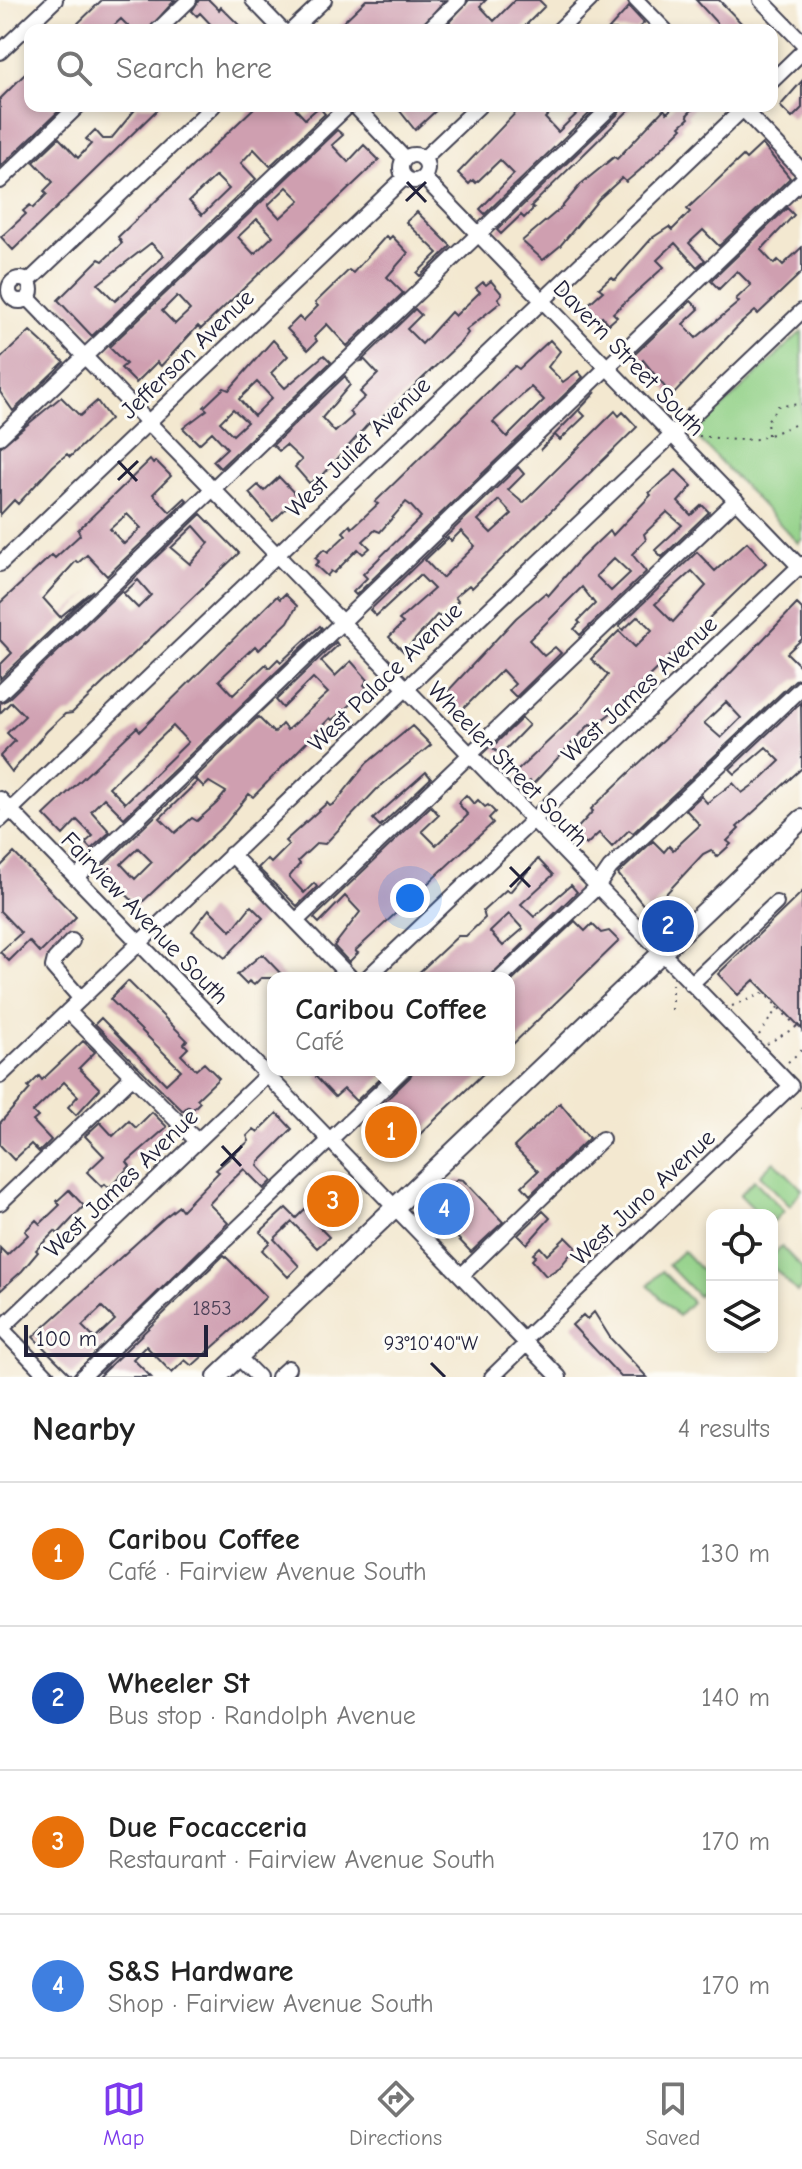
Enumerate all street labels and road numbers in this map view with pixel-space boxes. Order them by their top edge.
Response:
street label: Davern Street South [547,274,711,442]
street label: Jefferson Avenue [115,283,259,425]
street label: West Juliet Avenue [280,371,436,523]
street label: West Palace Avenue [302,596,468,758]
street label: West James Avenue [555,610,723,768]
street label: Wheeler Street South [422,676,594,852]
street label: Fairview Avenue South [55,826,235,1010]
street label: West James Avenue [38,1103,204,1263]
street label: West Juno Avenue [565,1123,721,1271]

